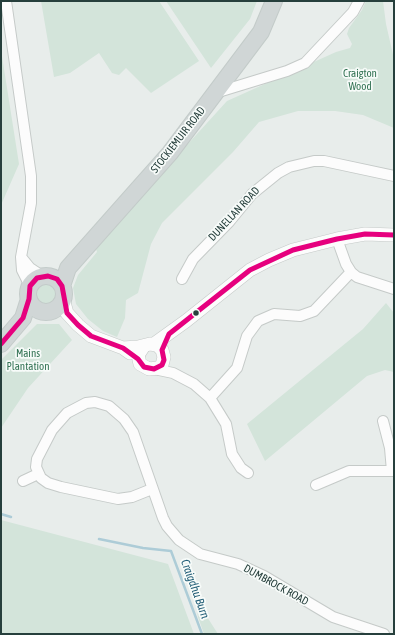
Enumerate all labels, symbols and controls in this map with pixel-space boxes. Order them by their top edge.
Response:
park label: Craigton Wood [343,67,377,93]
street label: STOCKIEMUIR ROAD [148,104,208,176]
street label: DUNELLAN ROAD [206,184,262,244]
unlabelled marker [191,308,201,318]
park label: Mains Plantation [6,347,50,373]
water label: Craigdhu Burn [178,557,212,621]
street label: DUMBROCK ROAD [241,562,311,608]

